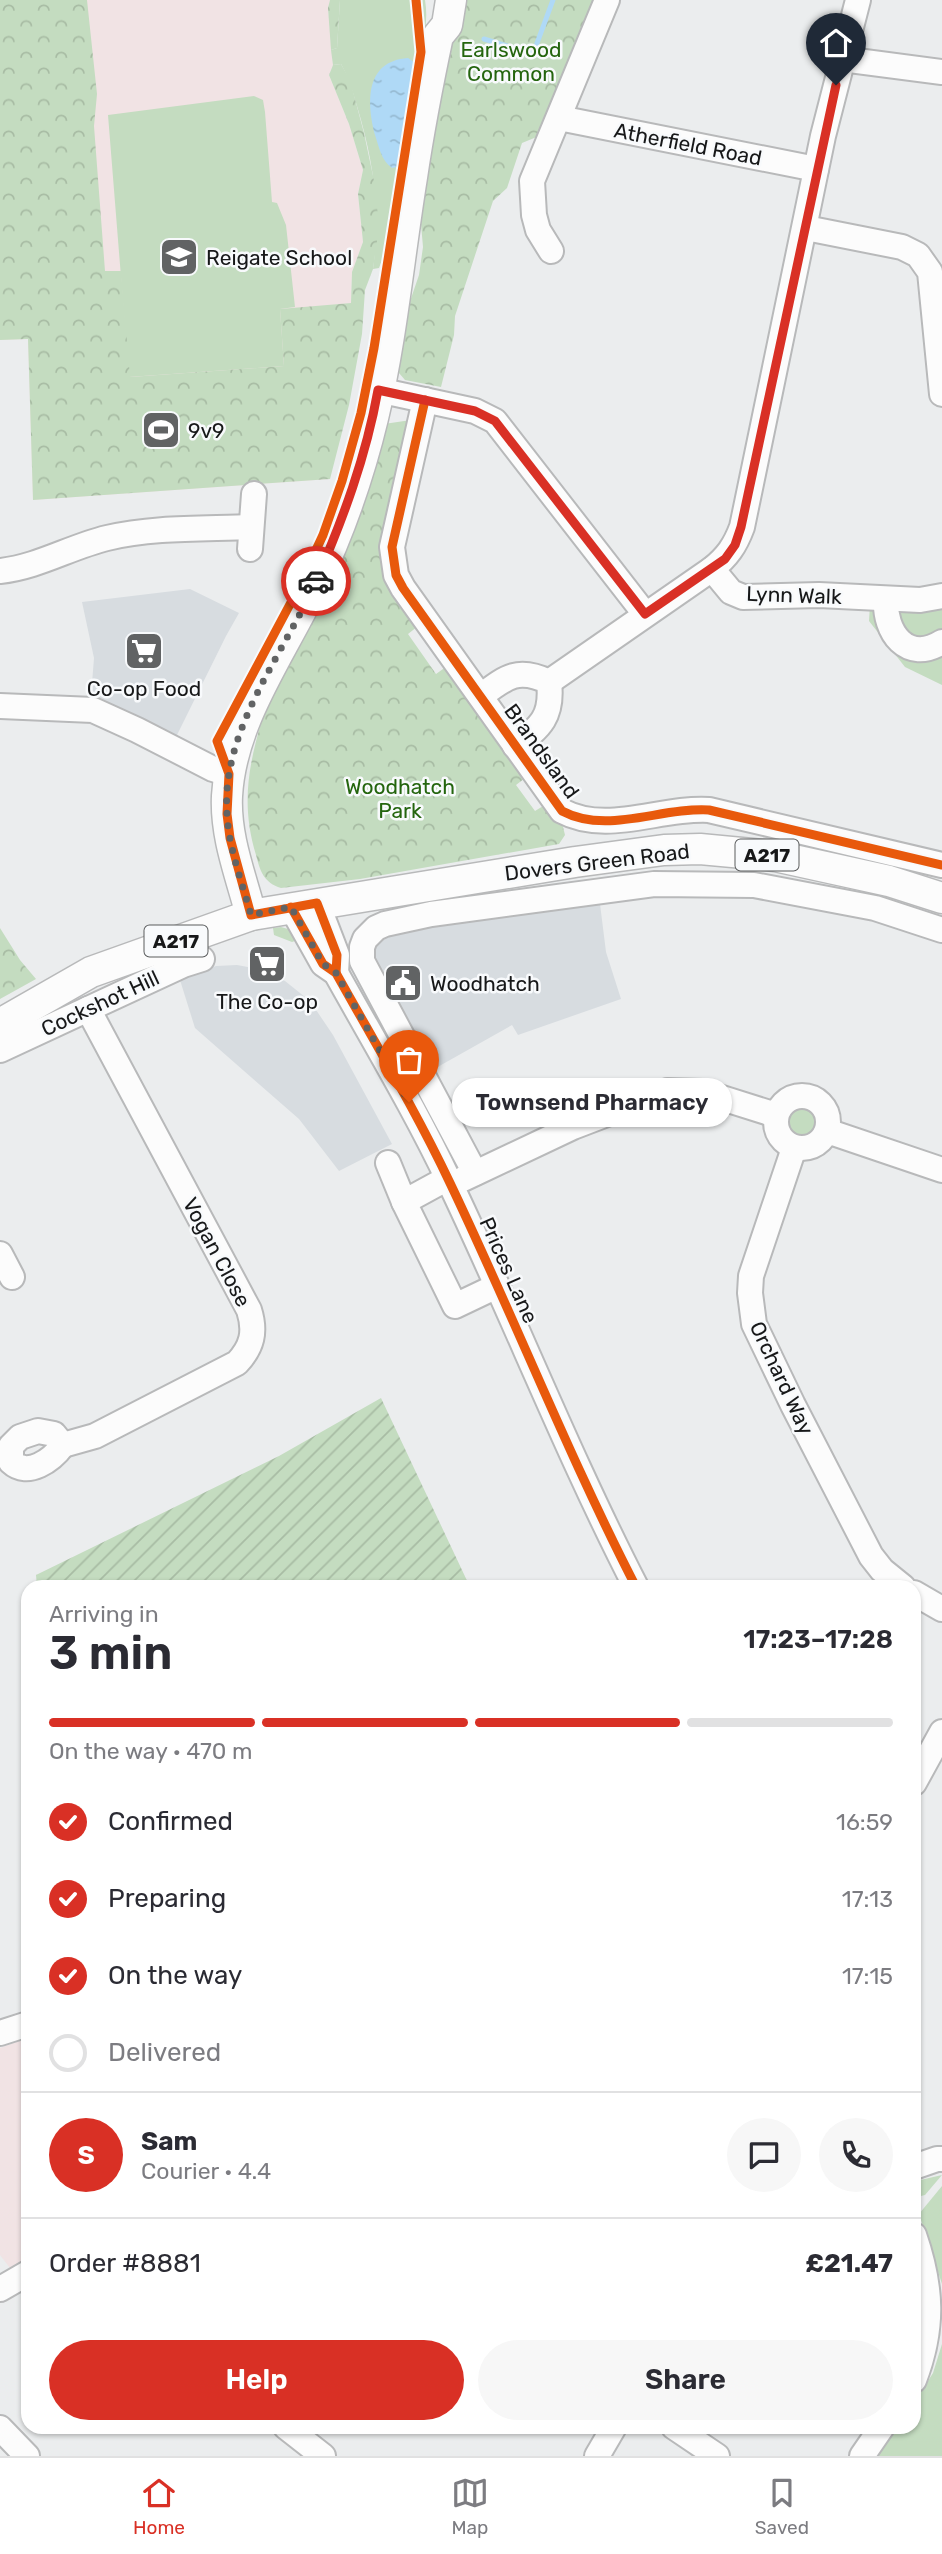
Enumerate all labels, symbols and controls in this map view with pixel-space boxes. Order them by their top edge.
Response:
pin [806,13,866,85]
icon: home [817,24,855,62]
park label: Earlswood Common [461,37,561,86]
street label: Atherfield Road [612,117,764,171]
school or university icon: Reigate School [158,236,200,278]
place label: Reigate School [206,245,352,270]
sports icon: 9v9 [140,409,182,451]
place label: 9v9 [188,418,225,443]
courier [281,546,351,616]
icon: car [297,562,335,600]
street label: Lynn Walk [746,581,842,609]
supermarket icon: Co-op Food [123,630,165,672]
place label: Co-op Food [87,676,201,701]
street label: Brandsland [499,699,585,803]
park label: Woodhatch Park [345,774,455,823]
street label: Dovers Green Road [503,838,691,886]
road number: A217 [736,840,798,870]
road number: A217 [144,925,208,956]
supermarket icon: The Co-op [246,943,288,985]
public building icon: Woodhatch [382,962,424,1004]
street label: Cockshot Hill [37,965,163,1041]
place label: Woodhatch [430,971,540,996]
place label: The Co-op [216,989,318,1014]
pin [379,1030,439,1102]
icon: bag [390,1041,428,1079]
callout: Townsend Pharmacy [451,1078,731,1126]
text: Townsend Pharmacy [475,1088,709,1116]
street label: Vogan Close [178,1193,256,1311]
street label: Prices Lane [474,1213,544,1327]
street label: Orchard Way [745,1317,819,1439]
text: Arriving in [49,1600,159,1628]
text: 17:23–17:28 [743,1624,893,1655]
text: 3 min [49,1626,172,1681]
text: On the way · 470 m [49,1737,253,1765]
icon: check [49,1803,87,1841]
text: Confirmed [108,1806,233,1837]
text: 16:59 [836,1808,893,1836]
icon: check [49,1880,87,1918]
text: Preparing [108,1883,226,1914]
text: 17:13 [842,1885,893,1913]
icon: check [49,1957,87,1995]
text: On the way [108,1960,242,1991]
text: 17:15 [842,1962,893,1990]
text: Delivered [108,2037,221,2068]
button: chat [727,2118,801,2192]
button: phone [819,2118,893,2192]
text: Sam [141,2126,197,2157]
text: S [77,2140,95,2171]
text: Courier · 4.4 [141,2157,271,2185]
text: Order #8881 [49,2248,201,2279]
text: £21.47 [805,2248,893,2279]
button: Help [49,2340,464,2420]
button: Share [478,2340,893,2420]
tab: Home [133,2474,185,2539]
tab: Map [451,2474,489,2539]
tab: Saved [755,2474,809,2539]

